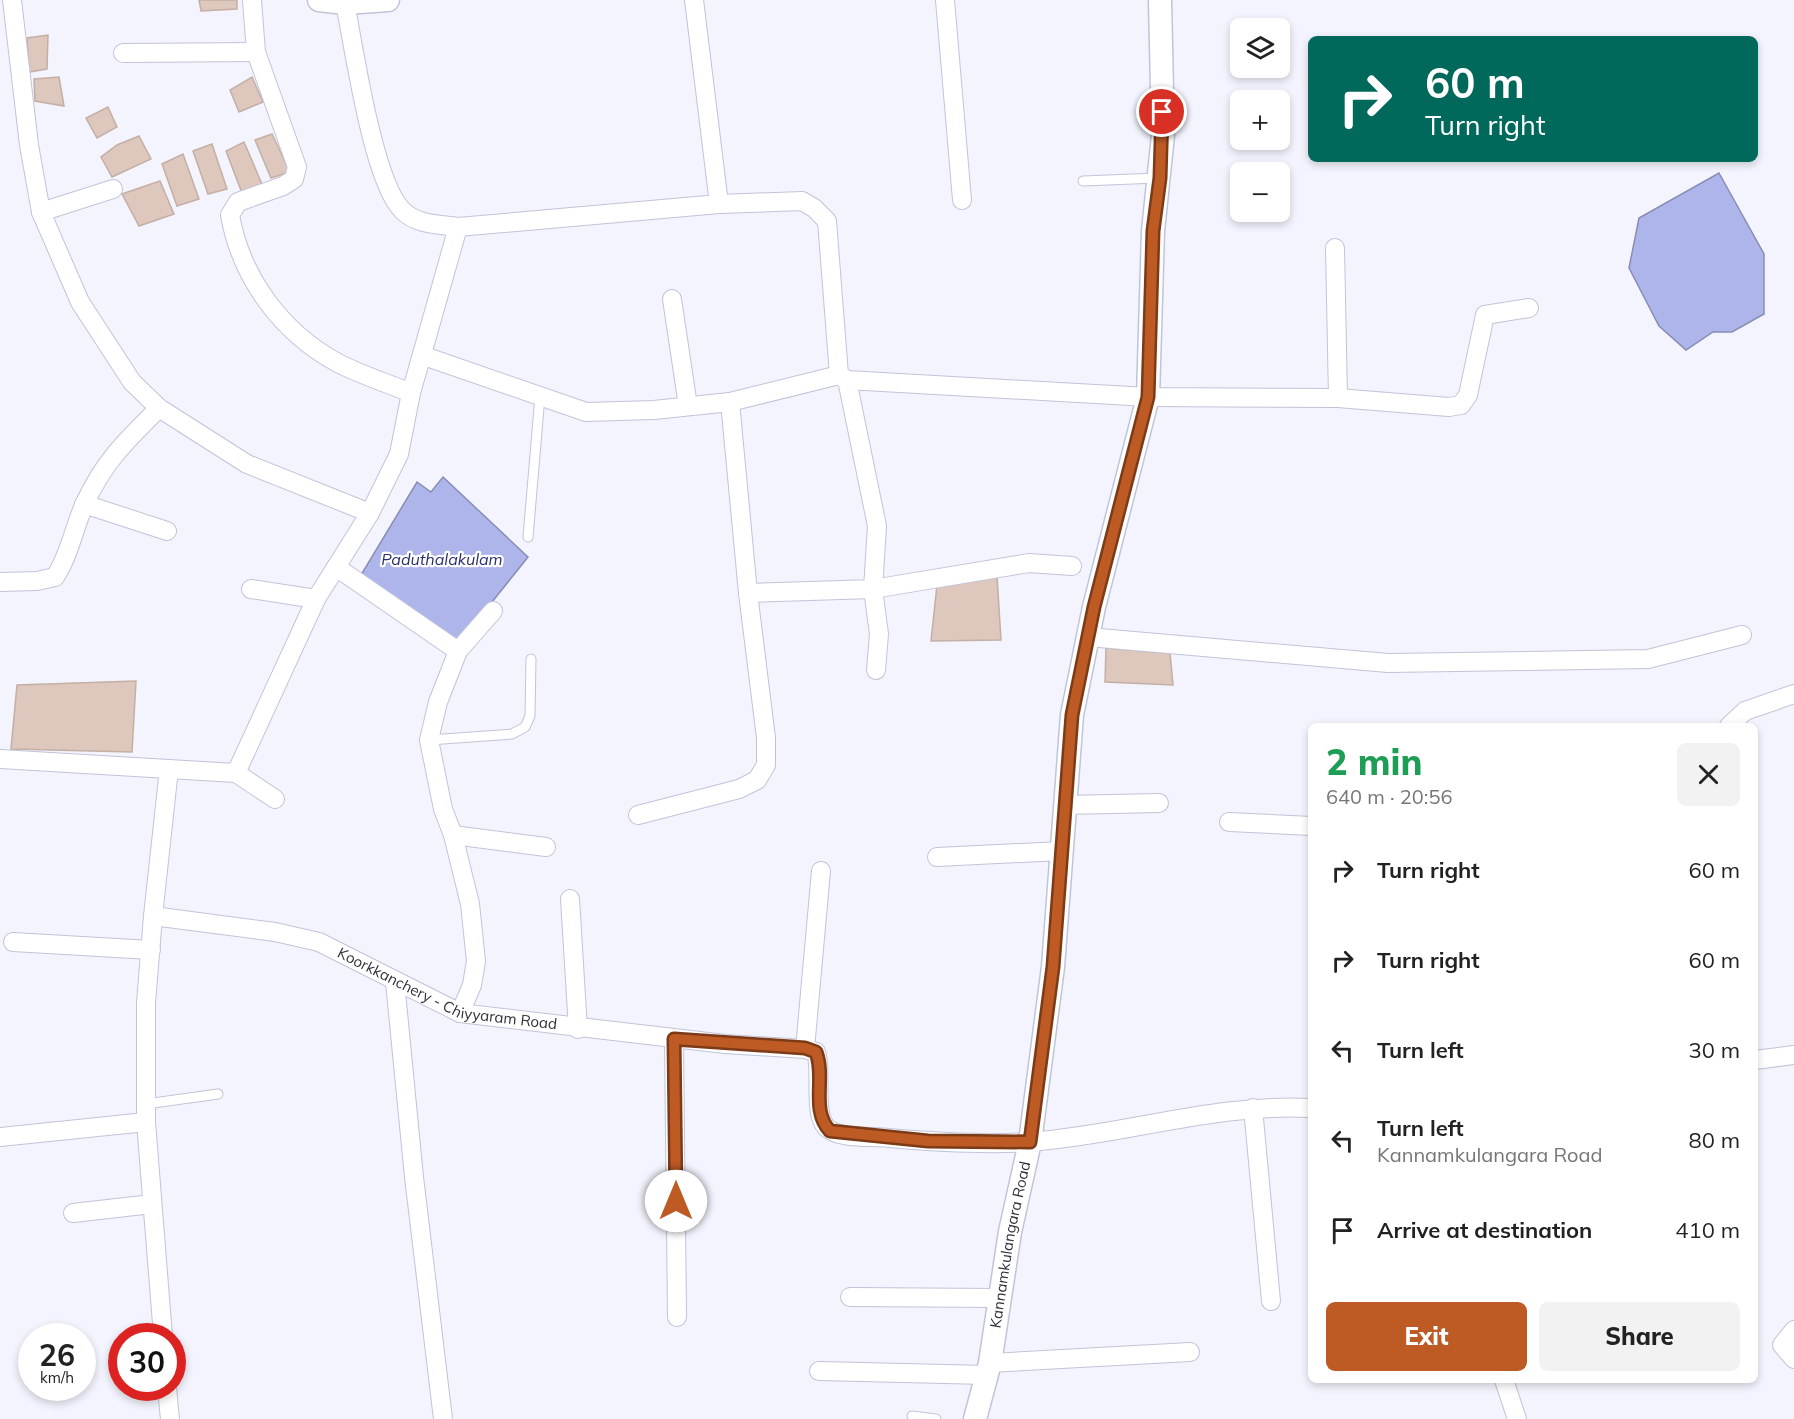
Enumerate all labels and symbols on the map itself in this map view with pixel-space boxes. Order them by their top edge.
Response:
pin [1136,86,1187,137]
water label: Paduthalakulam [381,549,503,569]
street label: Koorkkanchery - Chiyyaram Road [335,943,558,1033]
street label: Kannamkulangara Road [985,1159,1034,1329]
position arrow [644,1169,708,1233]
speed limit sign: 30 [108,1323,186,1401]

